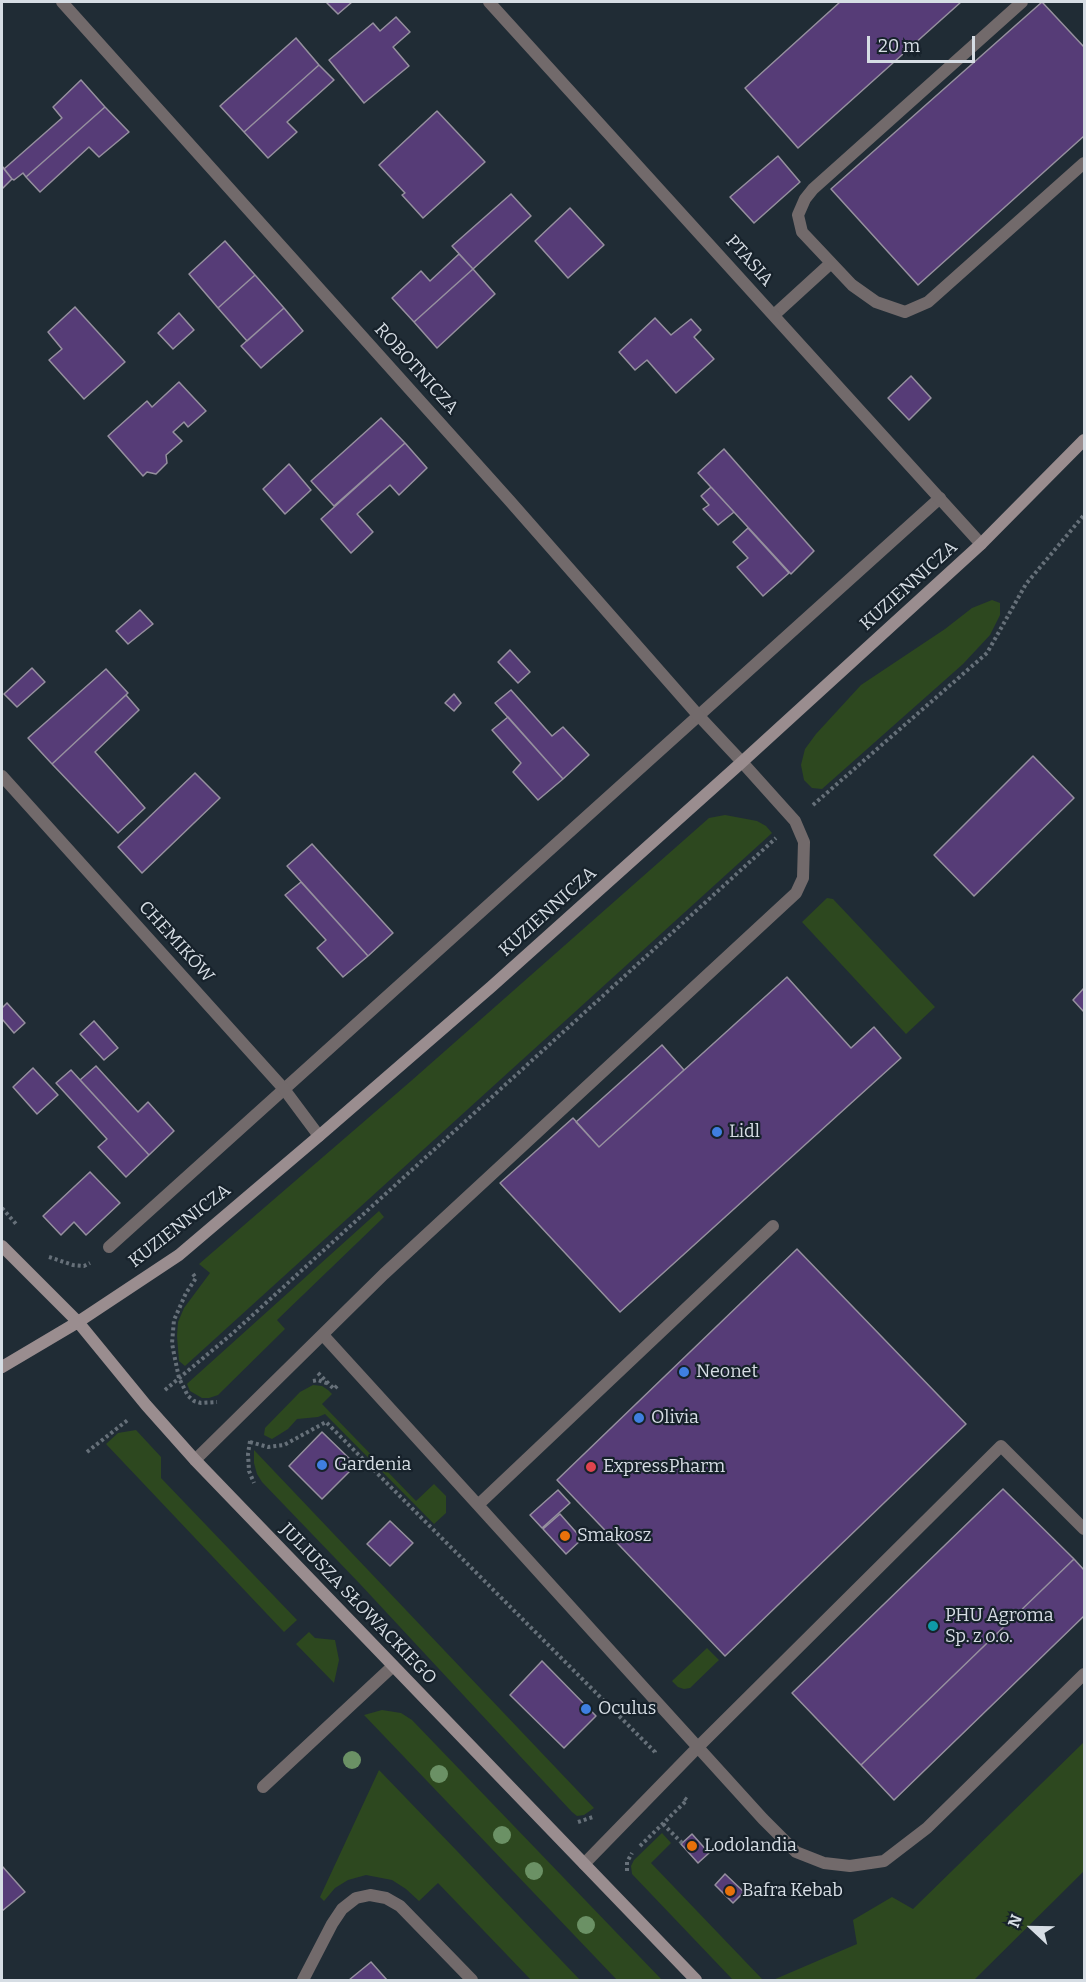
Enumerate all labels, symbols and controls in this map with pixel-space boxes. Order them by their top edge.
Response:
scale bar [870,24,978,62]
text: 20 m [878,35,920,57]
street label: PTASIA [721,231,777,291]
street label: ROBOTNICZA [370,319,462,419]
street label: KUZIENNICZA [856,537,962,635]
street label: KUZIENNICZA [495,863,601,961]
street label: CHEMIKÓW [134,897,218,987]
place label: Lidl [729,1121,760,1143]
marker: Lidl [710,1125,724,1139]
street label: KUZIENNICZA [125,1180,235,1272]
place label: Neonet [696,1361,758,1383]
marker: Neonet [677,1365,691,1379]
place label: Olivia [651,1407,699,1429]
marker: Olivia [632,1411,646,1425]
place label: Gardenia [334,1454,411,1476]
place label: ExpressPharm [603,1456,725,1478]
marker: Gardenia [315,1458,329,1472]
marker: ExpressPharm [584,1460,598,1474]
street label: JULIUSZA SŁOWACKIEGO [275,1519,441,1689]
place label: Smakosz [577,1525,651,1547]
marker: Smakosz [558,1529,572,1543]
place label: PHU Agroma Sp. z o.o. [945,1605,1054,1648]
marker: PHU Agroma Sp. z o.o. [926,1619,940,1633]
place label: Oculus [598,1698,656,1720]
marker: Oculus [579,1702,593,1716]
place label: Lodolandia [704,1835,797,1857]
marker: Lodolandia [685,1839,699,1853]
place label: Bafra Kebab [742,1880,843,1902]
marker: Bafra Kebab [723,1884,737,1898]
north arrow [1002,1898,1062,1958]
text: N [1004,1912,1026,1930]

